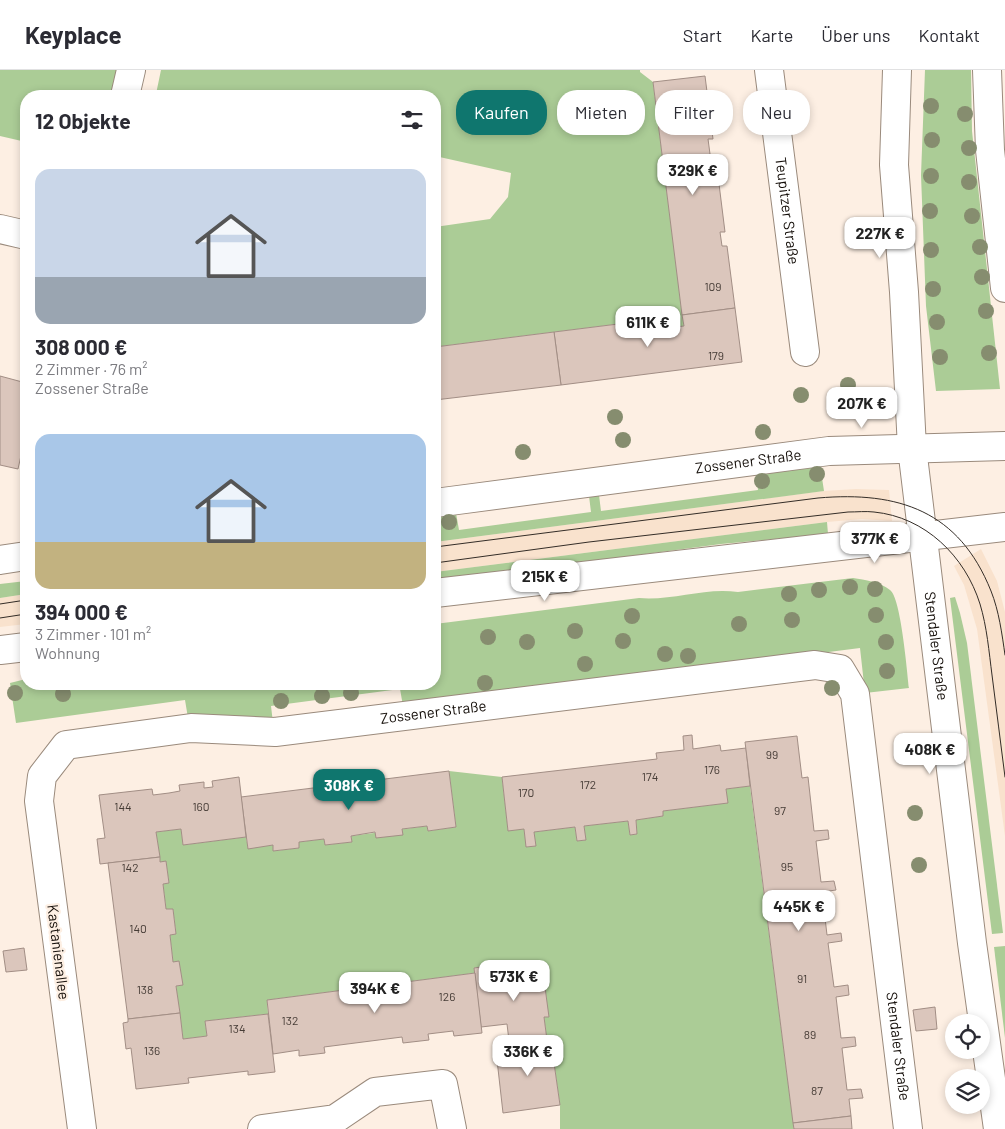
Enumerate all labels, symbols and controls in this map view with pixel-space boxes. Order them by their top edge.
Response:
text: Keyplace [25,20,122,49]
text: Start [683,24,722,46]
text: Karte [750,24,793,46]
text: Über uns [821,24,890,46]
text: Kontakt [918,24,980,46]
chip: Kaufen [456,90,547,135]
chip: Mieten [557,90,645,135]
chip: Filter [655,90,733,135]
chip: Neu [743,90,810,135]
icon: filters [398,106,426,134]
text: 12 Objekte [35,108,131,133]
pin: 329K € [652,154,734,196]
street label: Teupitzer Straße [772,156,804,265]
text: 329K € [668,160,718,179]
icon: home [186,201,276,291]
pin: 227K € [839,216,921,259]
text: 227K € [855,223,905,242]
house number: 109 [704,279,722,293]
pin: 611K € [607,306,689,348]
text: 611K € [626,312,670,331]
text: 308 000 € [35,334,127,359]
house number: 179 [708,348,724,362]
text: 2 Zimmer · 76 m² [35,359,148,378]
text: Zossener Straße [35,378,149,397]
pin: 207K € [821,386,903,429]
text: 207K € [837,393,887,412]
street label: Zossener Straße [694,445,802,477]
icon: home [186,466,276,556]
pin: 377K € [834,522,916,564]
text: 377K € [851,528,899,547]
pin: 215K € [504,560,586,602]
text: 215K € [522,566,568,585]
street label: Stendaler Straße [921,590,953,701]
text: 394 000 € [35,599,128,624]
text: 3 Zimmer · 101 m² [35,624,151,643]
text: Wohnung [35,643,100,662]
street label: Zossener Straße [379,696,487,727]
pin: 408K € [889,732,971,775]
text: 408K € [905,739,955,758]
house number: 99 [766,747,778,761]
house number: 176 [704,762,720,776]
pin: 308K € [308,768,390,811]
house number: 174 [642,769,658,783]
text: 308K € [324,775,374,794]
house number: 172 [580,777,596,791]
house number: 170 [518,785,534,799]
house number: 144 [114,799,132,813]
house number: 160 [192,799,210,813]
house number: 97 [774,803,786,817]
house number: 95 [781,859,793,873]
house number: 142 [121,860,139,874]
pin: 445K € [758,890,840,932]
text: 445K € [773,896,825,915]
street label: Kastanienallee [44,903,74,1000]
house number: 140 [129,921,147,935]
pin: 573K € [473,960,555,1002]
text: 573K € [490,966,538,985]
house number: 91 [797,971,807,985]
pin: 394K € [334,972,416,1014]
text: 394K € [350,978,400,997]
house number: 138 [137,982,153,996]
house number: 126 [439,989,455,1003]
street label: Stendaler Straße [883,991,914,1102]
house number: 132 [282,1013,298,1027]
map controls [945,1014,990,1114]
button: locate [945,1014,990,1059]
house number: 134 [229,1021,246,1035]
house number: 89 [804,1027,816,1041]
pin: 336K € [487,1034,569,1077]
text: 336K € [503,1041,553,1060]
house number: 136 [144,1043,160,1057]
button: layers [945,1069,990,1114]
house number: 87 [811,1083,823,1097]

